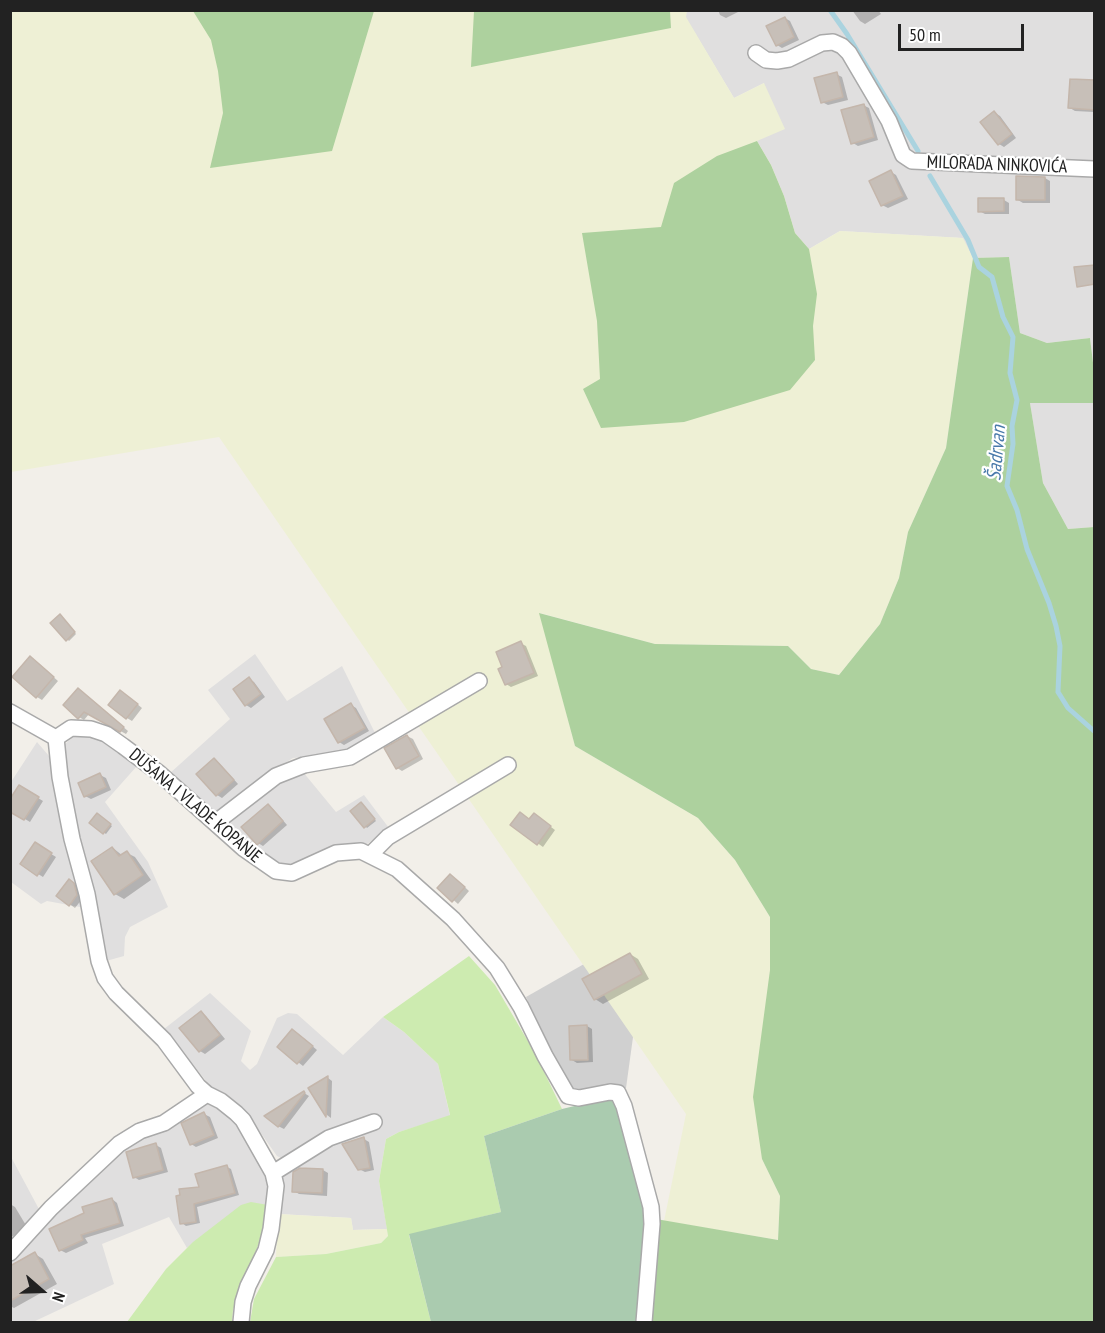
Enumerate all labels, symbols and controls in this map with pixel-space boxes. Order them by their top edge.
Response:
scale bar [901,12,1027,50]
text: 50 m [909,23,941,46]
street label: MILORADA NINKOVIĆA [926,152,1068,178]
water label: Šadrvan [983,424,1011,482]
street label: DUŠANA I VLADE KOPANJE [124,744,266,868]
north arrow [12,1261,72,1321]
text: N [48,1290,70,1305]

